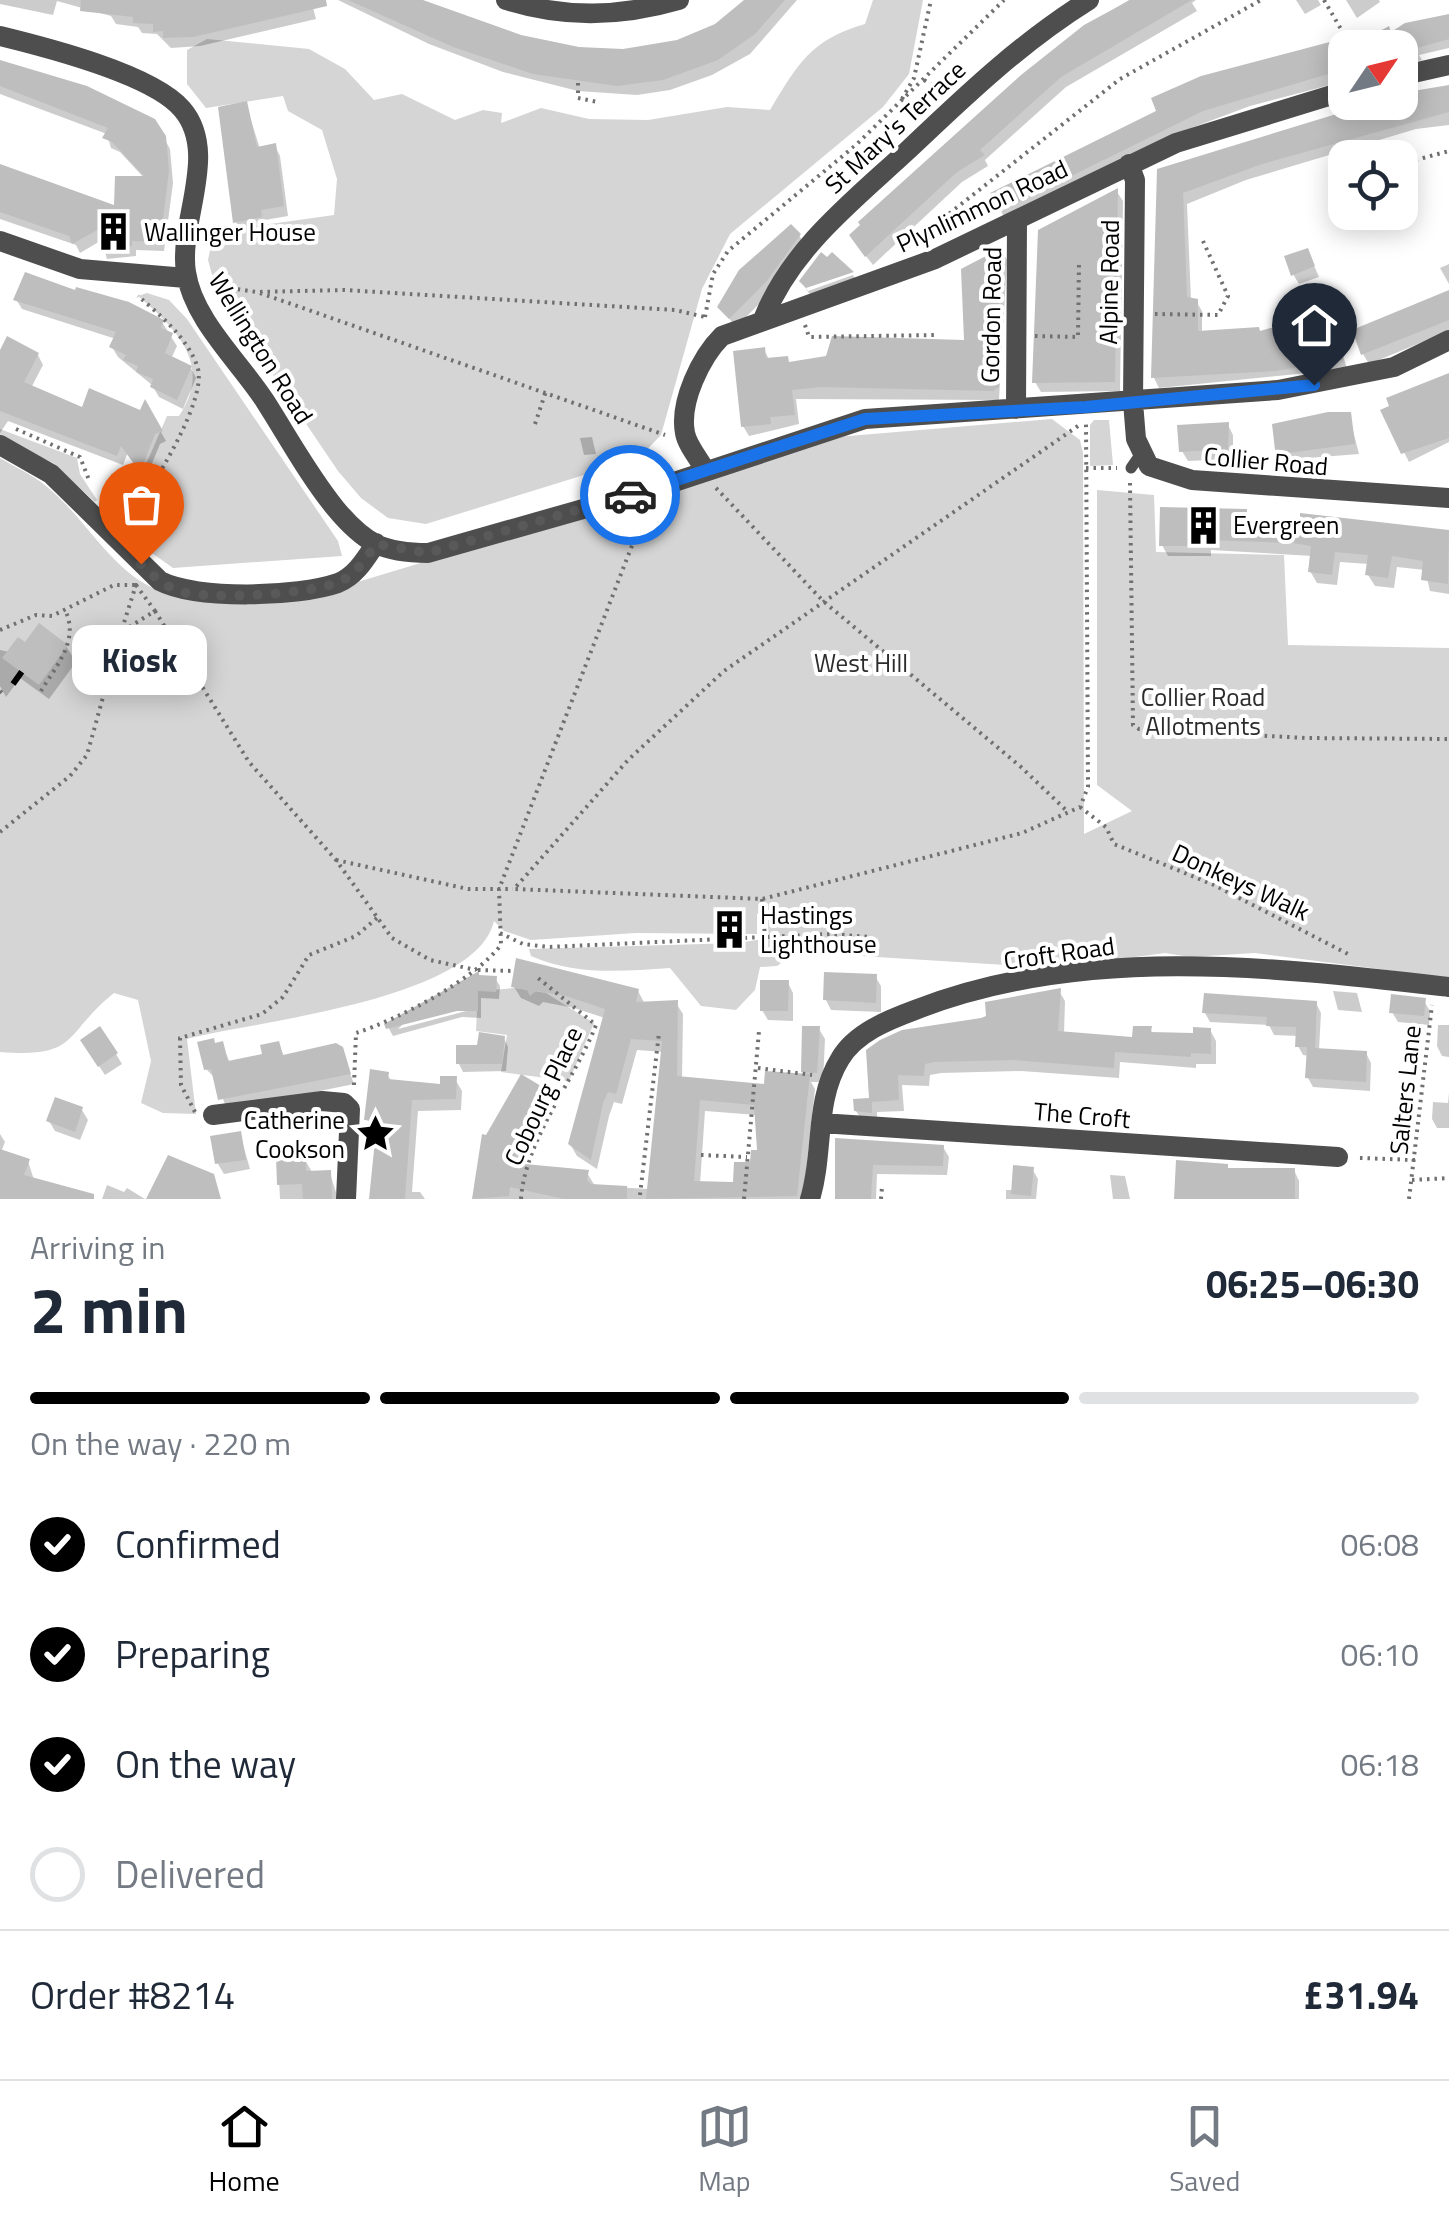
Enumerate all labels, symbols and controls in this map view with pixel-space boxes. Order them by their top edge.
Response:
north arrow [1328,30,1418,120]
map controls [1328,30,1418,230]
street label: St Mary's Terrace [816,51,974,203]
button: locate [1328,140,1418,230]
street label: Plynlimmon Road [890,150,1074,262]
building icon: Wallinger House [93,211,135,253]
place label: Wallinger House [144,213,316,251]
street label: Alpine Road [1089,219,1129,345]
street label: Gordon Road [971,246,1011,384]
street label: Wellington Road [199,265,323,431]
pin [1272,283,1357,386]
icon: home [1287,298,1342,353]
street label: Collier Road [1202,437,1330,485]
courier [580,445,680,545]
pin [99,462,184,565]
icon: car [603,468,658,523]
icon: bag [114,477,169,532]
building icon: Evergreen [1182,504,1224,546]
place label: Evergreen [1233,506,1339,544]
callout: Kiosk [74,624,208,694]
text: Kiosk [102,636,177,684]
park label: West Hill [814,644,908,682]
park label: Collier Road Allotments [1141,678,1265,745]
street label: Donkeys Walk [1166,834,1316,930]
place label: Hastings Lighthouse [760,896,877,963]
building icon: Hastings Lighthouse [709,908,751,950]
street label: Croft Road [1001,926,1117,980]
street label: Cobourg Place [494,1020,592,1172]
street label: Salters Lane [1379,1024,1431,1156]
street label: The Croft [1032,1092,1132,1138]
place label: Catherine Cookson [244,1101,345,1168]
place icon: Catherine Cookson [354,1113,396,1155]
text: Arriving in [30,1223,166,1271]
text: 06:25–06:30 [1206,1255,1419,1313]
text: 2 min [30,1259,188,1358]
text: On the way · 220 m [30,1419,291,1467]
text: Confirmed [115,1515,281,1573]
icon: check [30,1517,85,1572]
text: 06:08 [1340,1520,1419,1568]
text: Preparing [115,1625,270,1683]
icon: check [30,1627,85,1682]
text: 06:10 [1340,1630,1419,1678]
text: On the way [115,1735,296,1793]
icon: check [30,1737,85,1792]
text: 06:18 [1340,1740,1419,1788]
text: Delivered [115,1845,265,1903]
text: Order #8214 [30,1966,235,2024]
text: £31.94 [1303,1966,1419,2024]
tab: Home [209,2099,280,2202]
tab: Map [697,2099,752,2202]
tab: Saved [1169,2099,1240,2202]

